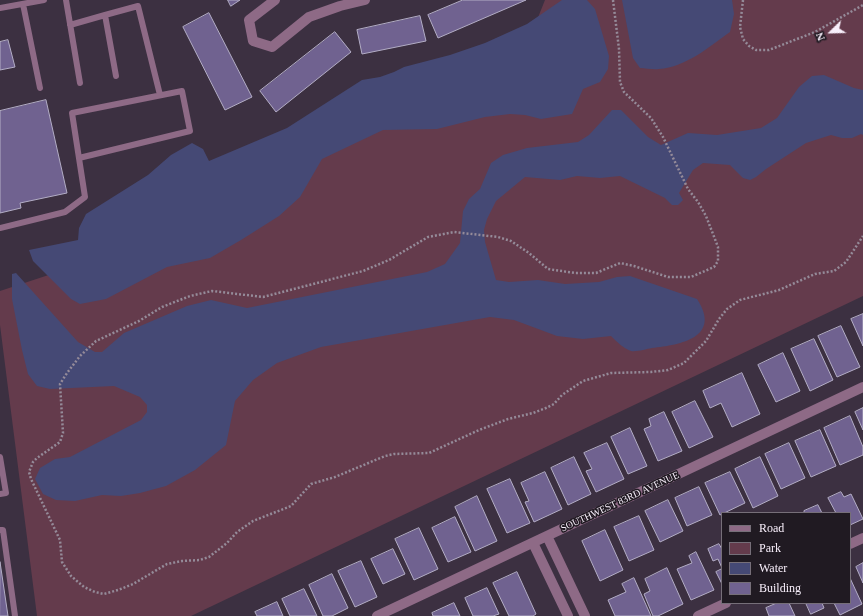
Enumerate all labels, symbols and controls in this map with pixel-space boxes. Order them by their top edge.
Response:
north arrow [811,12,851,52]
text: N [813,31,827,43]
street label: SOUTHWEST 83RD AVENUE [559,469,681,535]
legend [721,512,851,604]
text: Road [759,521,784,535]
text: Park [759,541,781,555]
text: Water [759,561,787,575]
text: Building [759,581,801,595]

